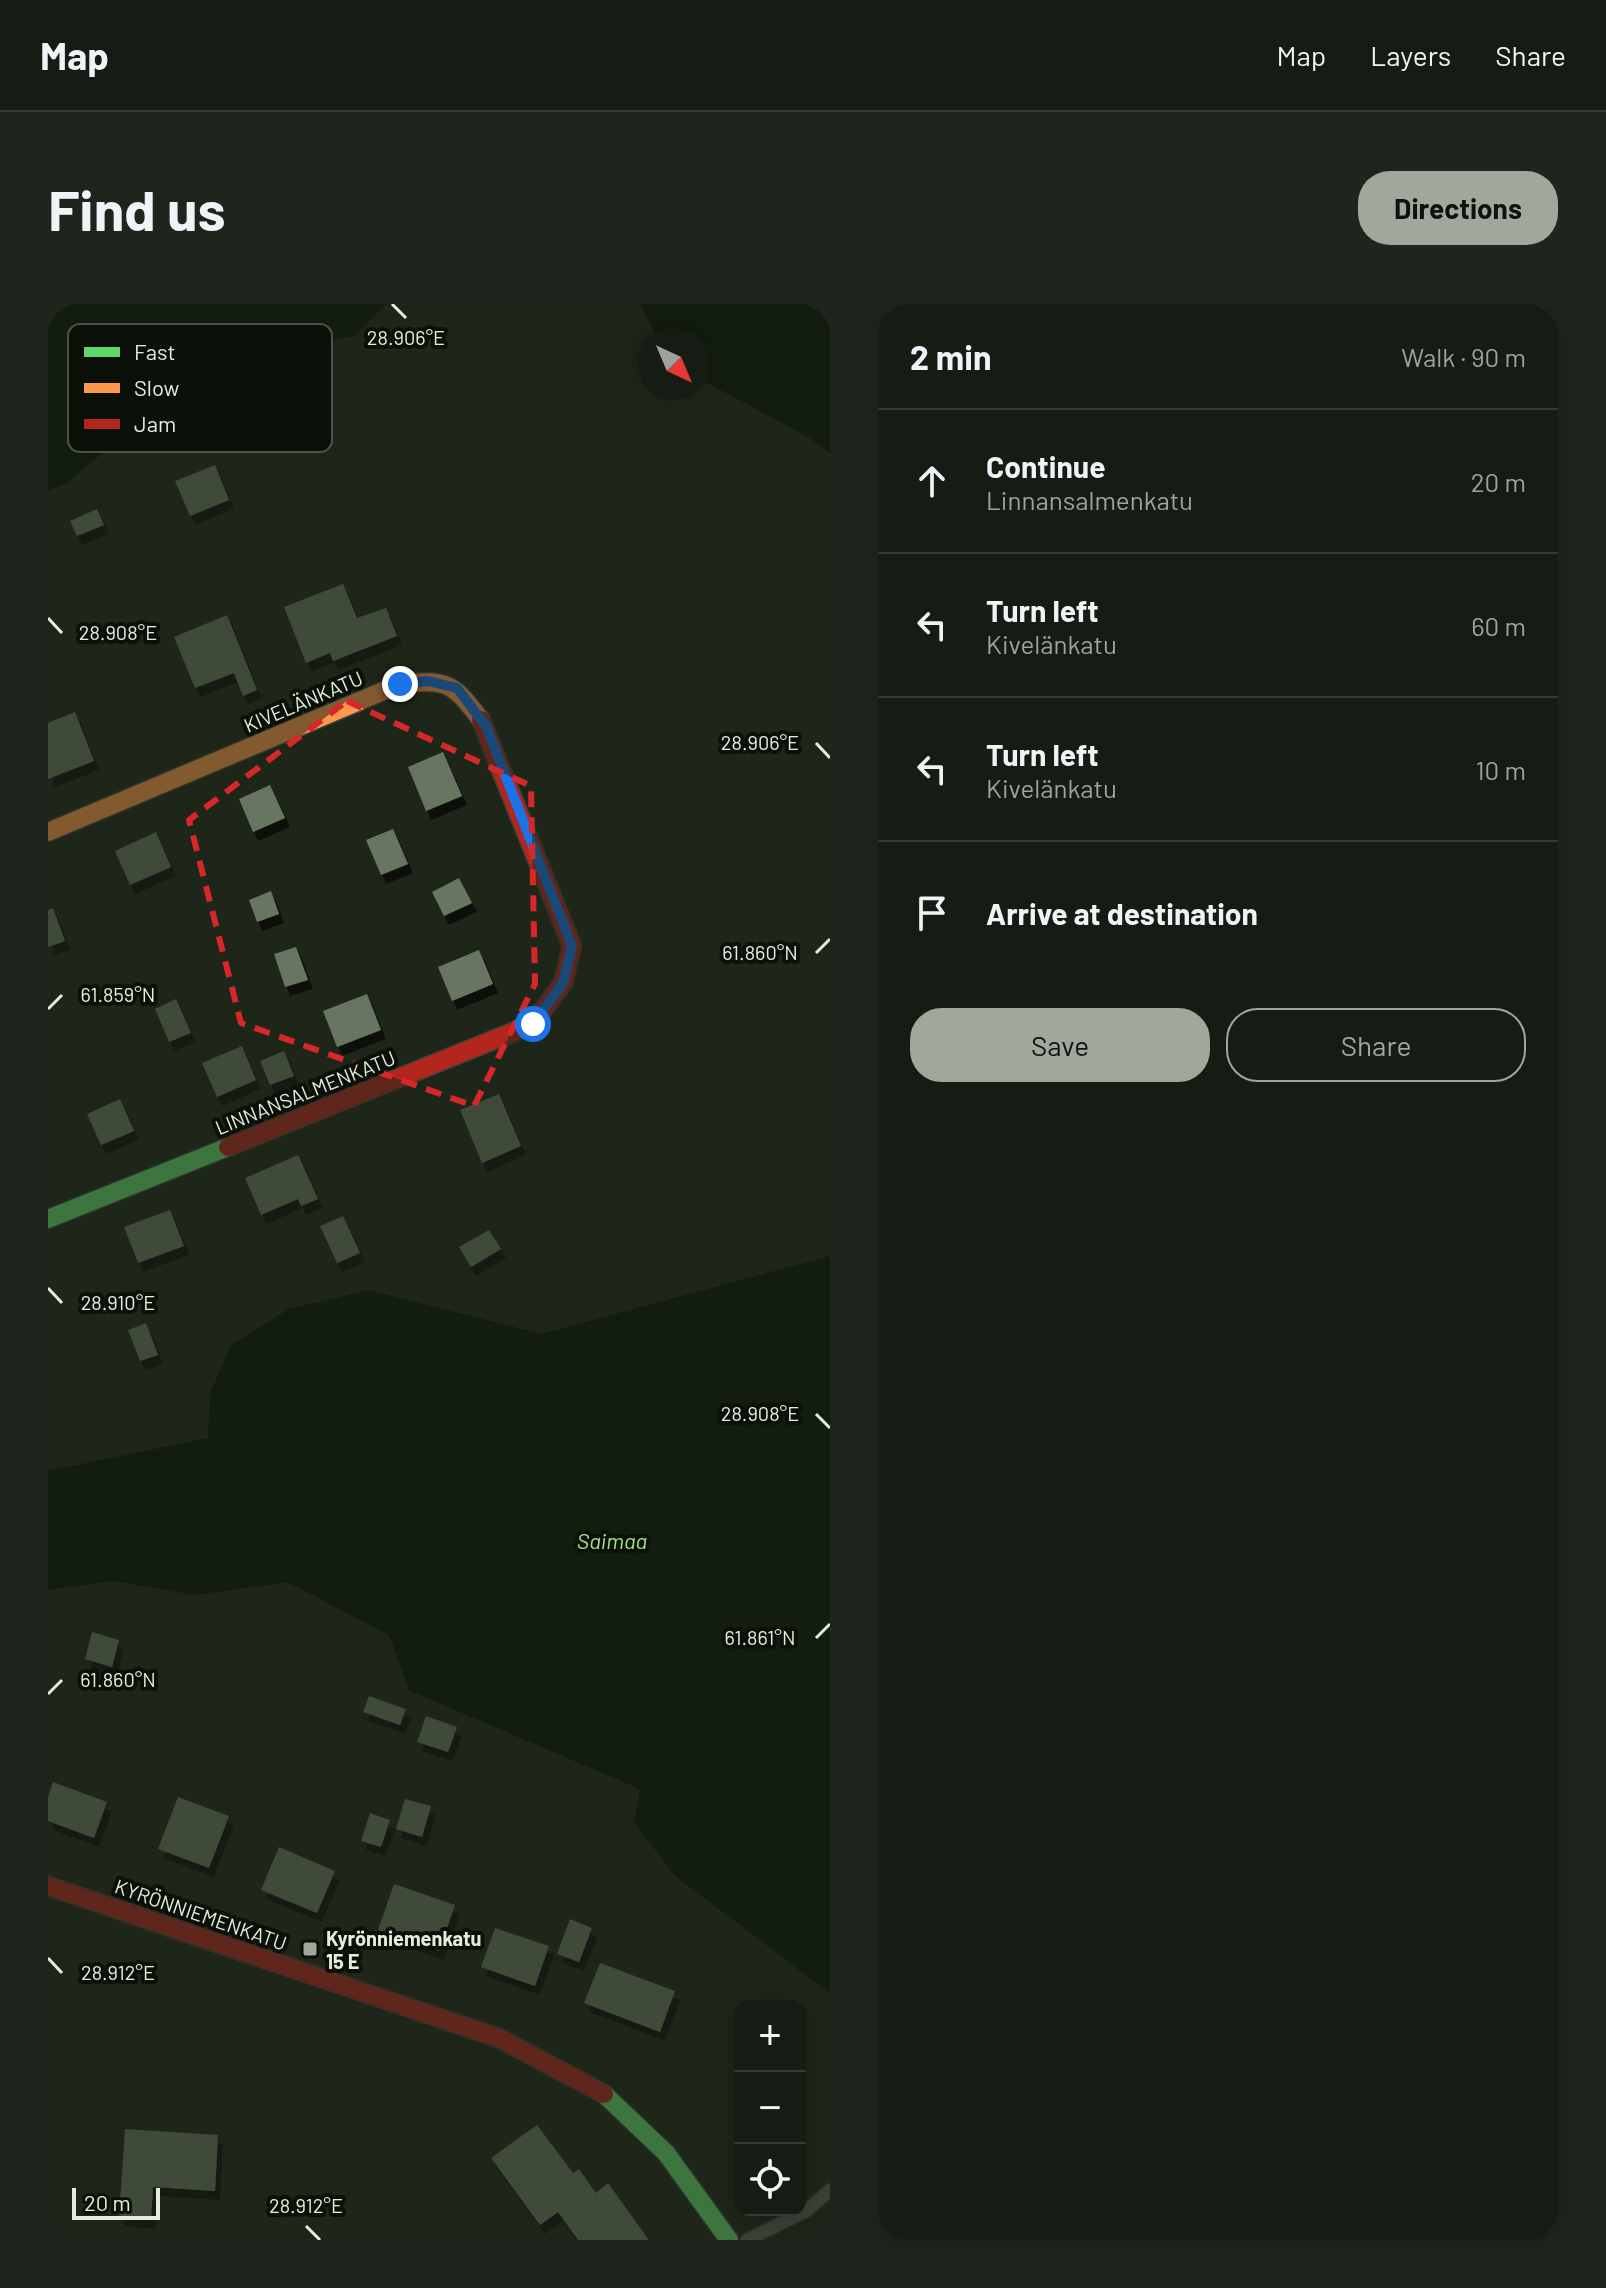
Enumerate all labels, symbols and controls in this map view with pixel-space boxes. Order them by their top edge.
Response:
text: Map [40,32,109,78]
text: Map [1276,38,1326,72]
text: Layers [1370,38,1451,72]
text: Share [1495,38,1566,72]
button: Directions [1358,171,1558,245]
text: Find us [48,175,226,242]
legend [68,324,332,452]
text: 28.906°E [367,325,445,349]
north arrow [638,328,710,400]
text: 2 min [910,336,992,377]
text: Fast [134,338,176,364]
text: Walk · 90 m [1401,341,1526,372]
text: Slow [134,374,179,400]
text: Jam [134,410,176,436]
text: Continue [986,448,1106,484]
icon: ahead [910,459,954,503]
text: 20 m [1471,466,1526,497]
text: Linnansalmenkatu [986,484,1193,515]
text: Turn left [986,592,1099,628]
icon: left [910,603,954,647]
text: 60 m [1471,610,1526,641]
text: 28.908°E [79,620,157,644]
text: Kivelänkatu [986,628,1117,659]
street label: KIVELÄNKATU [240,665,366,737]
route end [382,666,418,702]
text: 28.906°E [721,730,799,754]
text: Turn left [986,736,1099,772]
icon: left [910,747,954,791]
text: 10 m [1476,754,1526,785]
text: Kivelänkatu [986,772,1117,803]
icon: arrive [910,891,954,935]
text: Arrive at destination [986,895,1258,931]
text: 61.860°N [722,940,798,964]
text: 61.859°N [81,982,155,1006]
route start [515,1006,551,1042]
button: Save [910,1008,1210,1082]
button: Share [1226,1008,1526,1082]
street label: LINNANSALMENKATU [211,1045,399,1139]
text: 28.910°E [81,1290,155,1314]
text: 28.908°E [721,1401,799,1425]
water label: Saimaa [577,1527,647,1553]
text: 61.861°N [725,1625,796,1649]
text: 61.860°N [80,1667,156,1691]
street label: KYRÖNNIEMENKATU [112,1873,290,1955]
place label: Kyrönniemenkatu 15 E [326,1926,481,1973]
marker: Kyrönniemenkatu 15 E [301,1940,319,1958]
text: 28.912°E [81,1960,155,1984]
map controls [734,2000,806,2216]
button: + [734,2000,806,2072]
button: − [734,2072,806,2144]
button: locate [734,2144,806,2216]
scale bar [72,2184,160,2220]
text: 20 m [84,2189,131,2215]
text: 28.912°E [269,2193,343,2217]

